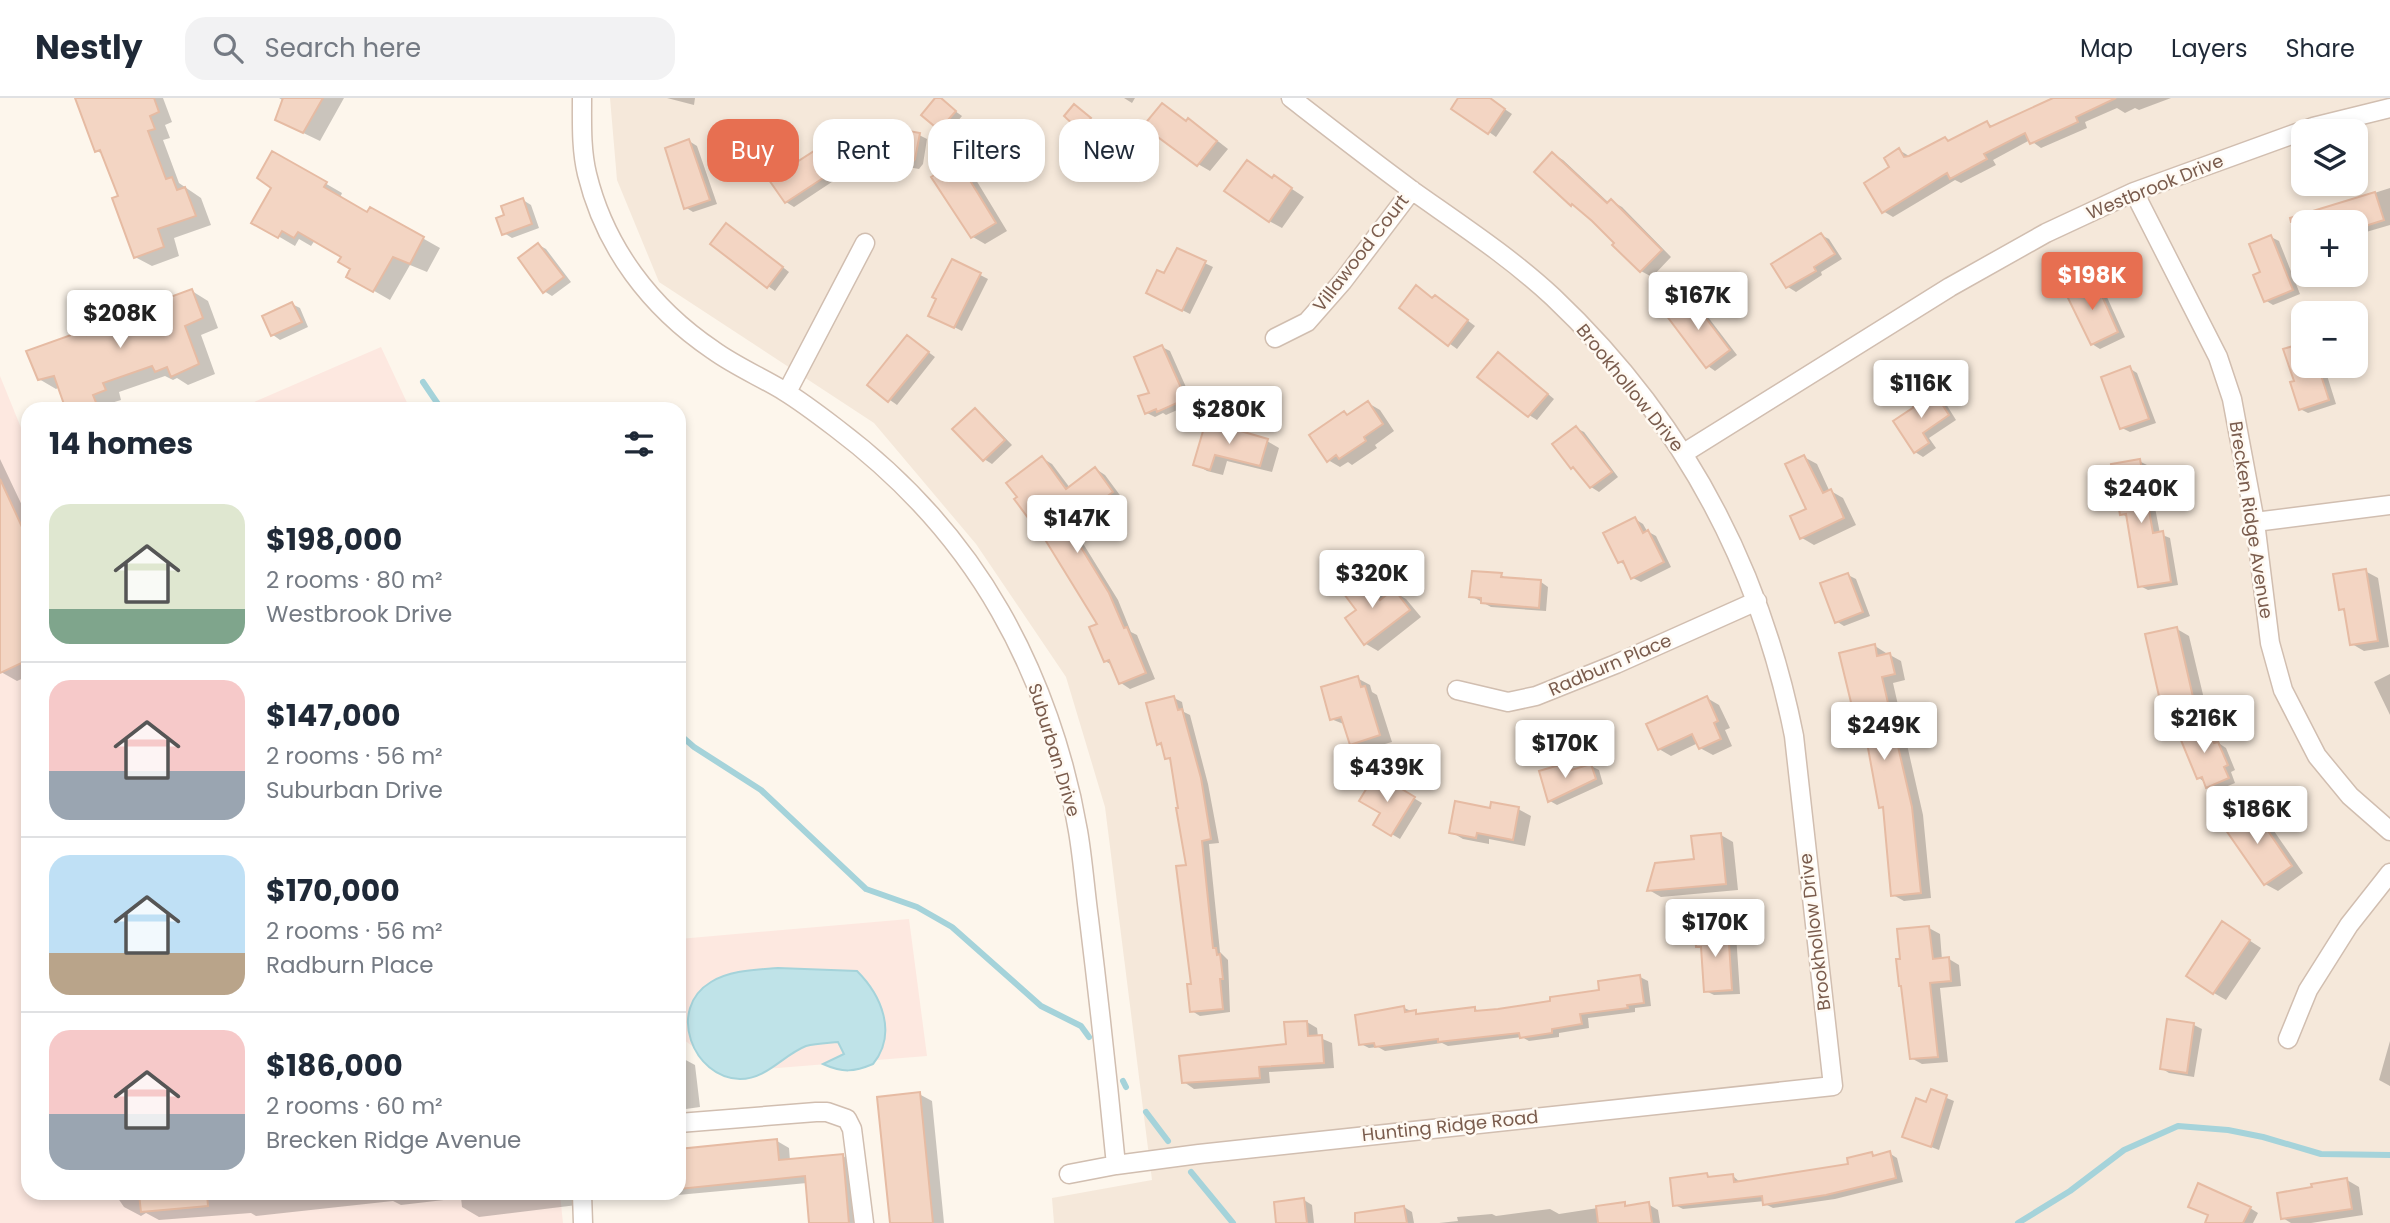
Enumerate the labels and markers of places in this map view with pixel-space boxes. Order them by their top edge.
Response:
pin: $198K [2043,252,2141,312]
pin: $167K [1649,272,1747,332]
pin: $208K [71,290,169,350]
pin: $116K [1872,360,1970,420]
pin: $280K [1180,386,1278,446]
pin: $240K [2092,466,2190,525]
pin: $147K [1028,496,1126,555]
pin: $320K [1323,550,1421,610]
pin: $216K [2155,696,2253,755]
pin: $249K [1835,702,1933,762]
pin: $170K [1516,720,1614,780]
pin: $439K [1338,744,1436,804]
pin: $186K [2208,786,2306,846]
pin: $170K [1666,900,1764,959]

